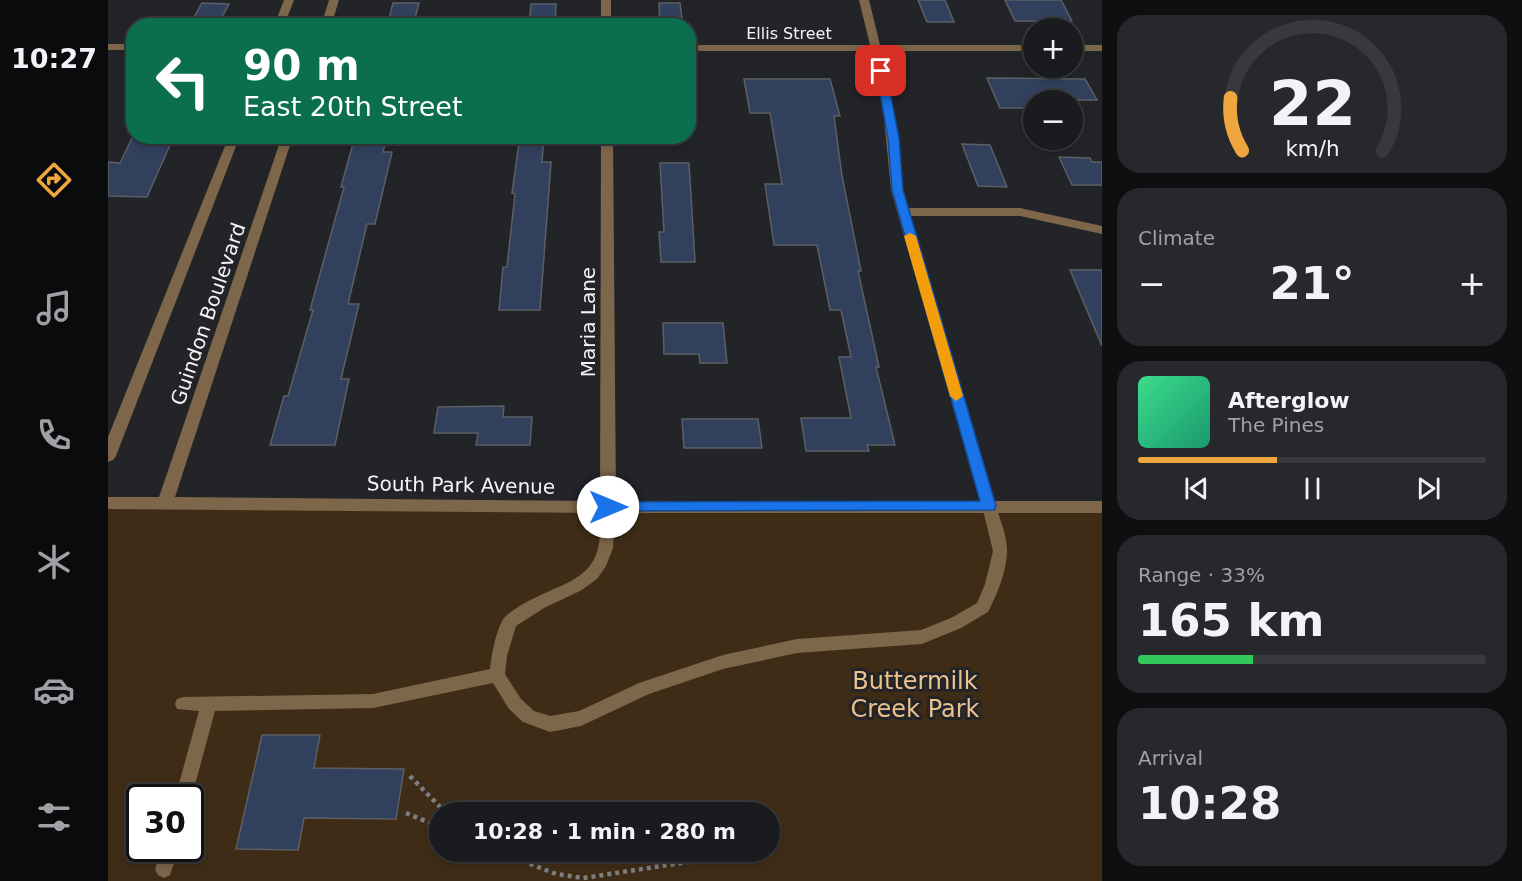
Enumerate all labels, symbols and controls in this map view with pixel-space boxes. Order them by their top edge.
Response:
map controls [1023,18,1083,150]
button: + [1023,18,1083,78]
street label: Ellis Street [746,24,832,43]
text: 90 m [243,41,360,90]
icon: left [144,42,222,120]
text: 10:27 [11,43,97,74]
pin [855,45,906,96]
icon: arrive [864,54,897,87]
text: 22 [1269,67,1355,140]
button: − [1023,90,1083,150]
text: East 20th Street [243,91,463,122]
text: km/h [1285,136,1339,161]
icon: directions [33,159,75,201]
street label: Guindon Boulevard [165,220,251,408]
text: Climate [1138,226,1215,250]
text: 21° [1269,257,1355,310]
text: − [1138,264,1166,303]
text: + [1458,264,1486,303]
street label: Maria Lane [576,267,600,377]
icon: music [33,287,75,329]
text: Afterglow [1228,388,1350,413]
text: The Pines [1228,413,1324,437]
icon: phone [33,414,75,456]
street label: South Park Avenue [367,471,555,499]
icon: previous [1180,472,1213,505]
icon: pause [1296,472,1329,505]
icon: next [1412,472,1445,505]
position arrow [576,475,640,539]
icon: climate [33,541,75,583]
text: Range · 33% [1138,563,1265,587]
text: 165 km [1138,594,1324,647]
park label: Buttermilk Creek Park [850,667,980,723]
icon: car [33,669,75,711]
text: Arrival [1138,746,1203,770]
text: 10:28 [1138,777,1281,830]
speed limit sign: 30 [126,784,204,862]
icon: filters [33,796,75,838]
text: 10:28 · 1 min · 280 m [473,819,736,844]

